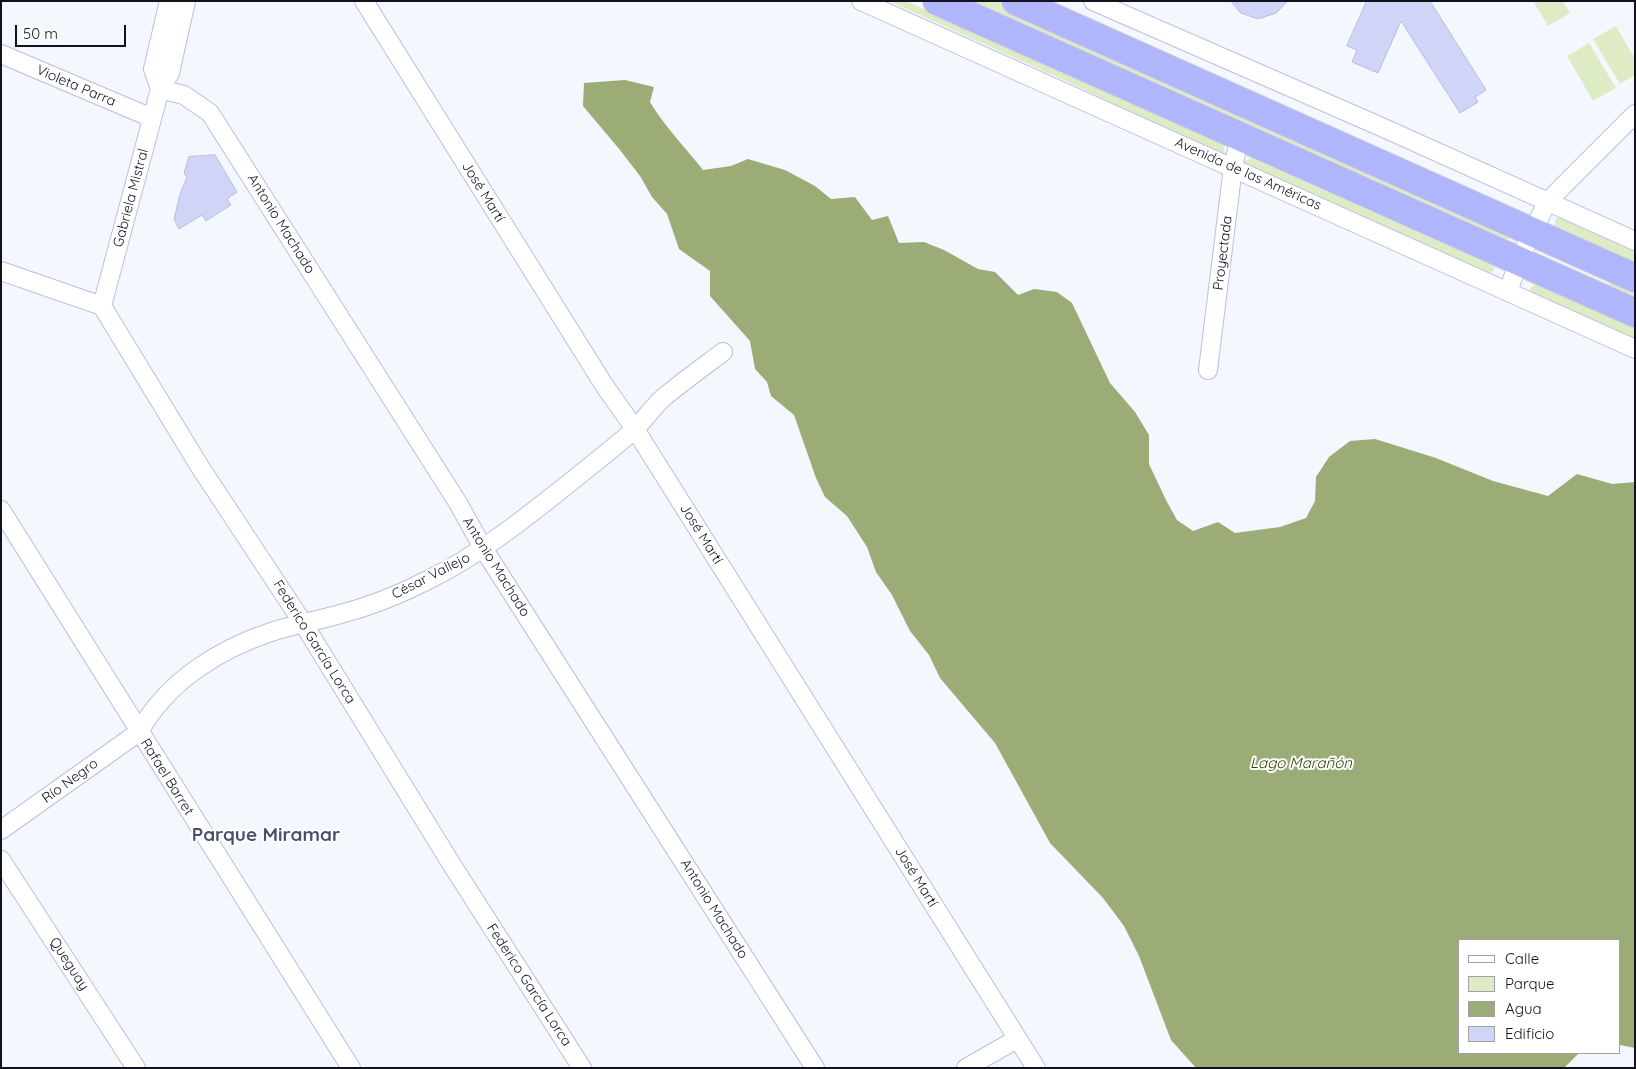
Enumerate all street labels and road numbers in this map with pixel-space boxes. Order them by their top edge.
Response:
street label: Violeta Parra [34,62,118,110]
street label: Avenida de las Américas [1172,134,1324,214]
street label: Gabriela Mistral [110,147,152,249]
street label: José Martí [458,159,508,225]
street label: Antonio Machado [244,171,318,277]
street label: Proyectada [1210,215,1236,291]
street label: José Martí [676,501,726,567]
street label: Antonio Machado [459,514,533,620]
street label: César Vallejo [389,549,473,603]
street label: Federico García Lorca [269,577,359,707]
street label: Rafael Barret [137,736,197,818]
street label: Río Negro [39,755,101,807]
street label: José Martí [891,844,941,910]
street label: Antonio Machado [677,856,751,962]
street label: Federico García Lorca [483,921,575,1049]
street label: Queguay [46,934,92,994]

